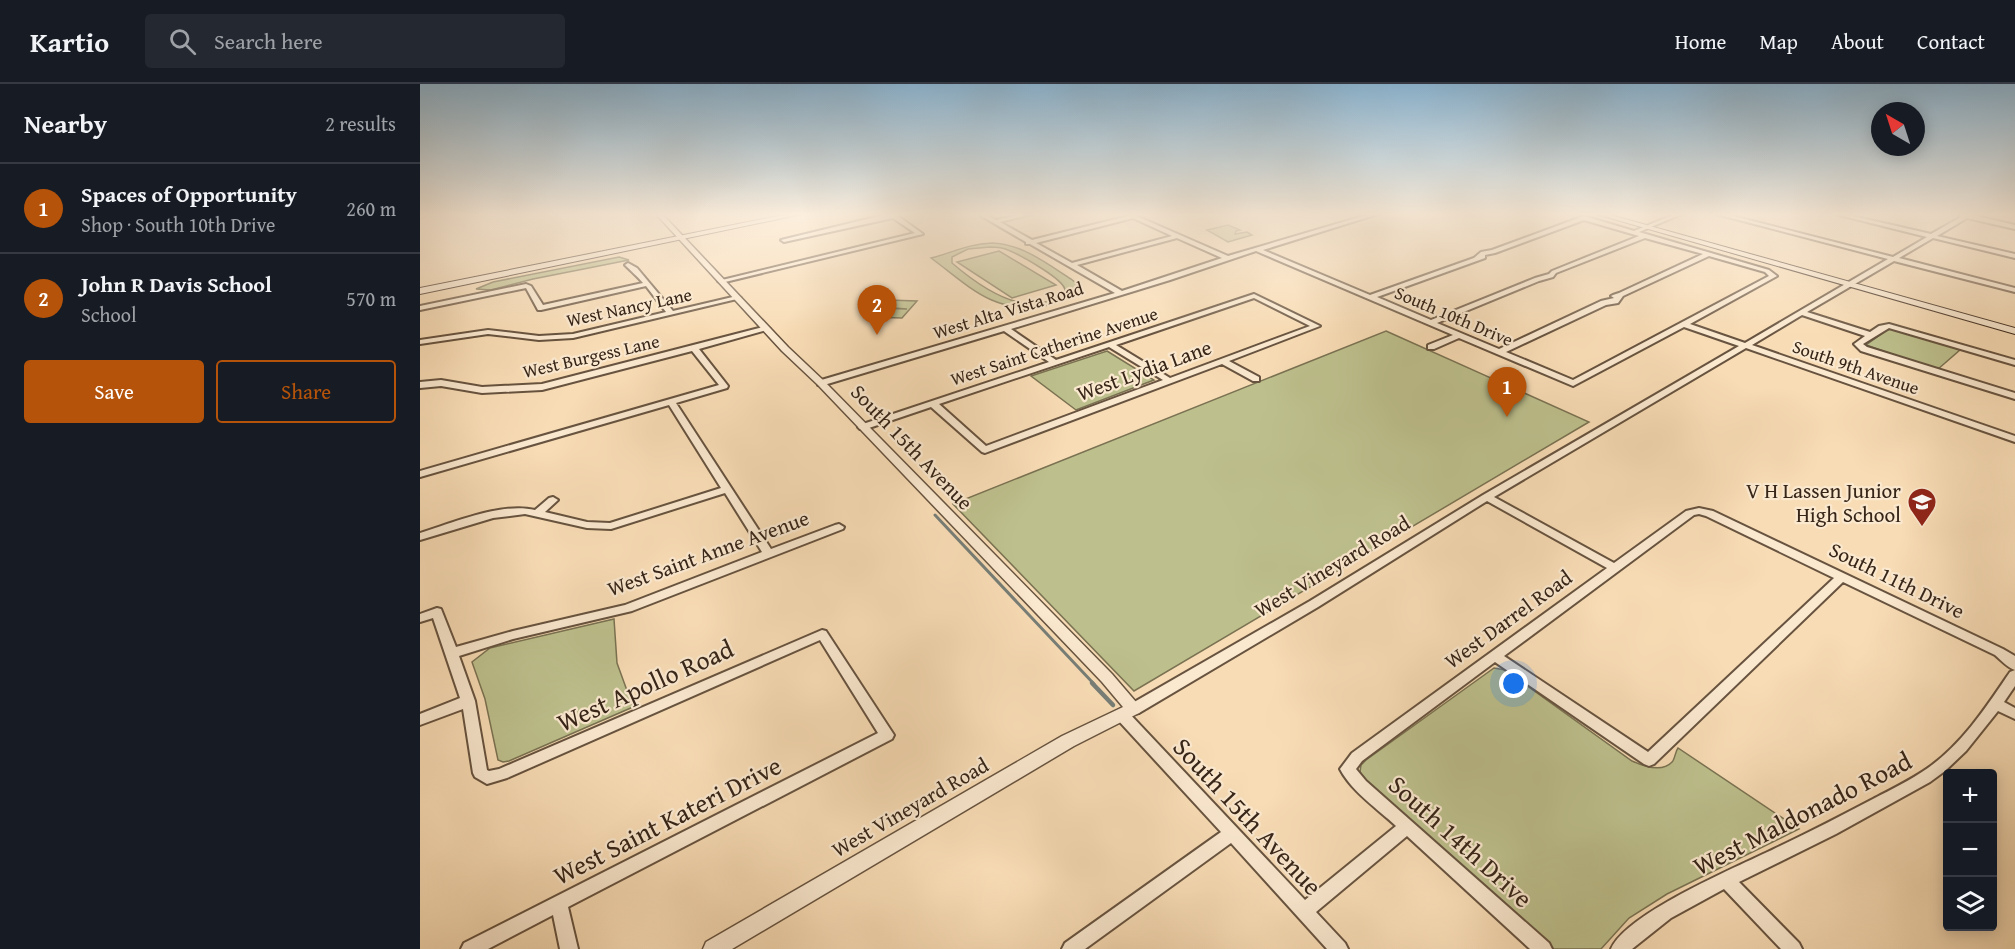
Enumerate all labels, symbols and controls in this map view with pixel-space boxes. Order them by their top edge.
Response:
search box [145,14,565,68]
text: Kartio [30,21,109,62]
icon: search [166,25,199,58]
text: Search here [214,25,323,57]
text: Home [1675,26,1726,57]
text: Map [1759,26,1798,57]
text: About [1831,26,1884,57]
text: Contact [1917,26,1985,57]
north arrow [1871,102,1925,156]
text: Nearby [24,104,107,143]
text: 2 results [325,109,396,138]
text: Spaces of Opportunity [81,178,297,210]
text: 1 [38,194,49,223]
text: 260 m [346,194,396,223]
text: Shop · South 10th Drive [81,210,275,239]
text: John R Davis School [81,268,272,300]
street label: West Alta Vista Road [930,274,1087,346]
street label: South 10th Drive [1391,279,1517,353]
street label: West Nancy Lane [564,281,694,333]
text: 2 [38,284,49,313]
text: 570 m [346,284,396,313]
pin: 2 [858,286,896,335]
text: School [81,300,137,329]
street label: West Saint Catherine Avenue [947,300,1161,392]
street label: West Burgess Lane [520,327,662,385]
street label: West Lydia Lane [1072,331,1216,409]
street label: South 9th Avenue [1789,333,1923,401]
button: Save [24,360,204,423]
button: Share [216,360,396,423]
pin: 1 [1488,368,1526,417]
street label: South 15th Avenue [844,377,980,517]
place label: V H Lassen Junior High School [1746,475,1901,530]
school or university icon: V H Lassen Junior High School [1906,486,1938,528]
street label: West Saint Anne Avenue [603,502,813,604]
street label: West Vineyard Road [1248,507,1416,625]
street label: South 11th Drive [1824,534,1970,626]
street label: West Darrel Road [1438,562,1579,676]
street label: West Apollo Road [550,629,740,741]
your location [1499,669,1528,698]
street label: South 15th Avenue [1164,728,1332,904]
street label: West Maldonado Road [1686,741,1918,885]
street label: West Saint Kateri Drive [546,746,788,894]
street label: West Vineyard Road [826,749,995,865]
street label: South 14th Drive [1380,765,1542,917]
map controls [1943,769,1997,931]
button: + [1943,769,1997,823]
button: − [1943,823,1997,877]
button: layers [1943,877,1997,931]

